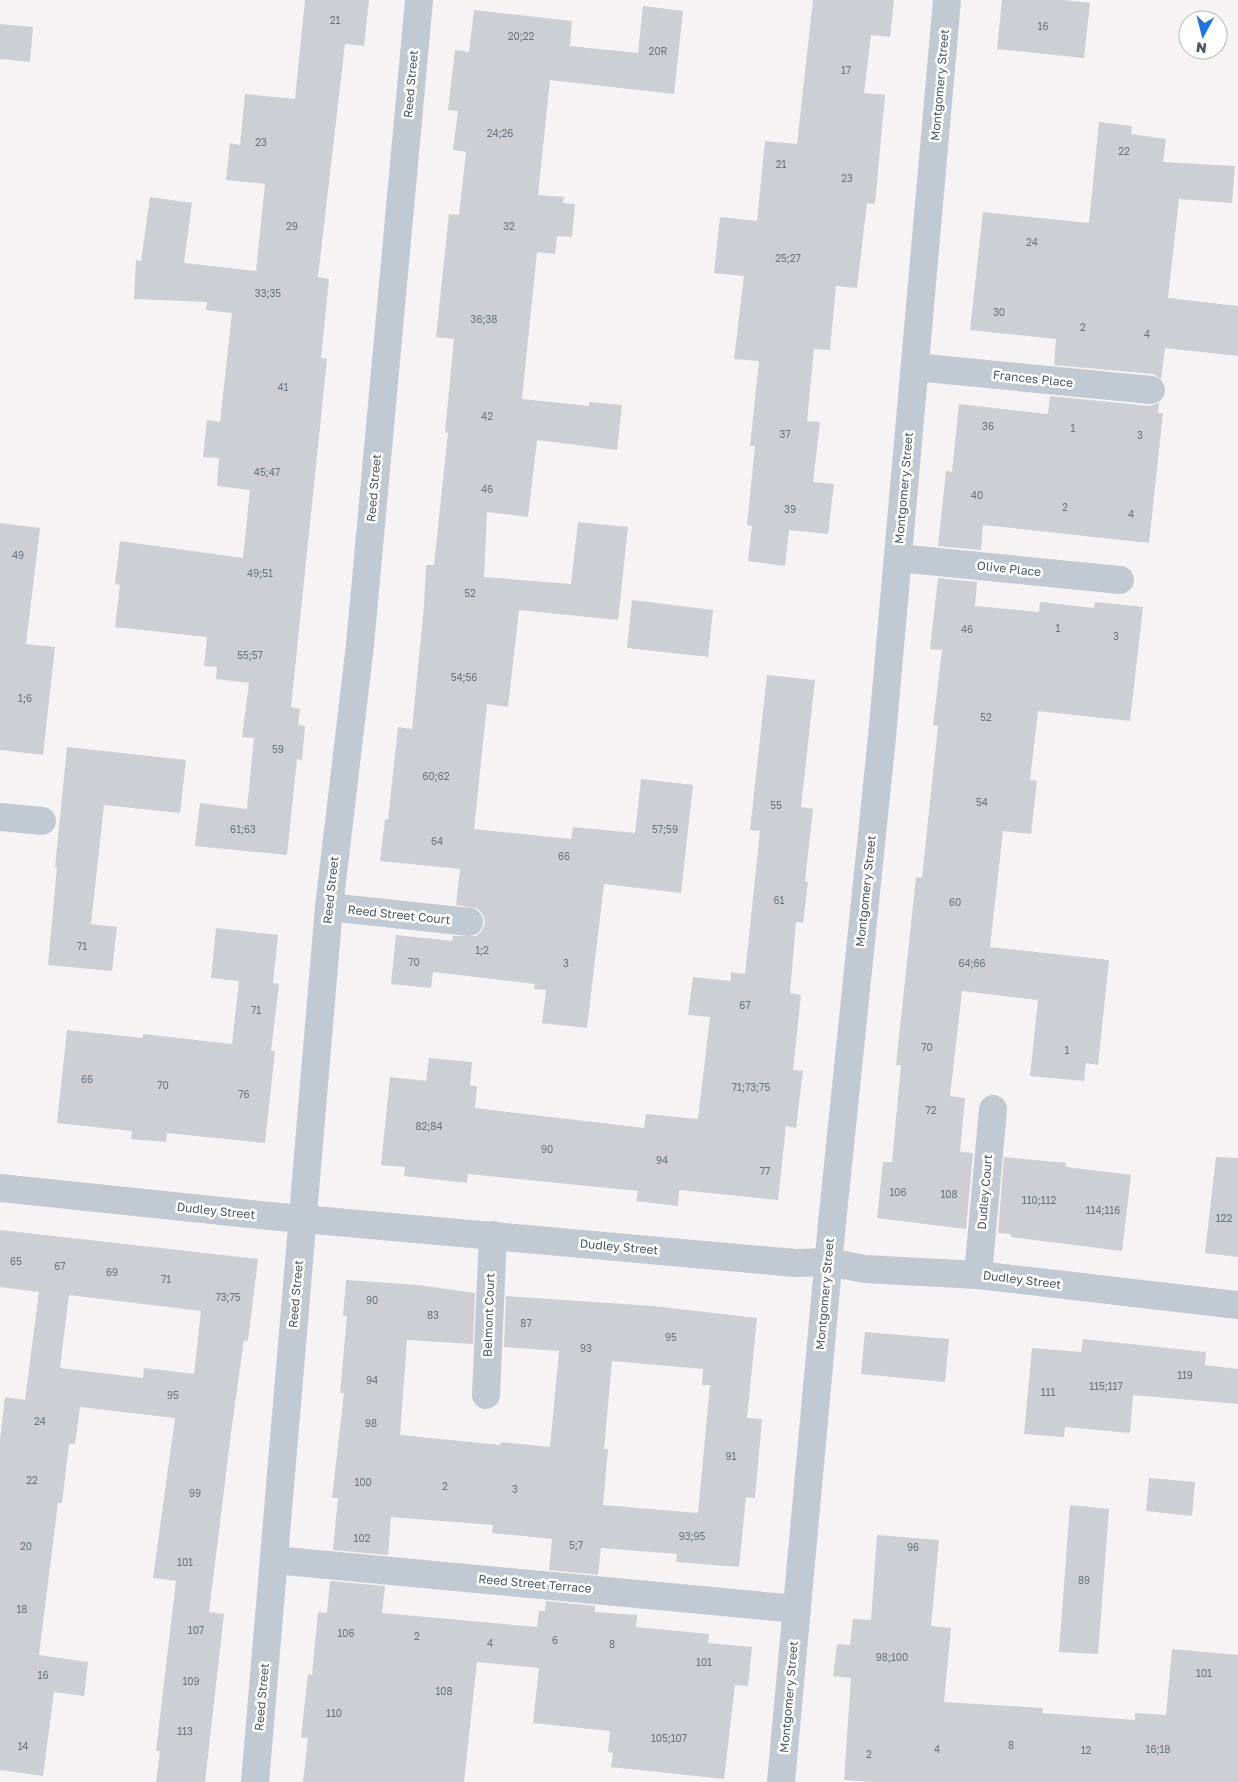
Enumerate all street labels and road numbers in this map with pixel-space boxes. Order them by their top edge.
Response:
street label: Montgomery Street [927,28,952,141]
street label: Reed Street [400,49,421,118]
street label: Frances Place [992,367,1074,390]
street label: Montgomery Street [891,431,916,544]
street label: Reed Street [363,453,384,522]
street label: Olive Place [976,558,1042,579]
street label: Montgomery Street [852,834,879,947]
street label: Reed Street [319,855,342,924]
street label: Reed Street Court [347,902,451,927]
street label: Dudley Court [974,1153,995,1230]
street label: Dudley Street [176,1199,256,1222]
street label: Dudley Street [579,1236,659,1257]
street label: Montgomery Street [812,1237,837,1350]
street label: Reed Street [285,1259,306,1328]
street label: Dudley Street [982,1267,1062,1292]
street label: Belmont Court [480,1273,497,1357]
street label: Reed Street Terrace [478,1571,592,1596]
street label: Montgomery Street [776,1640,801,1753]
street label: Reed Street [251,1662,272,1731]

